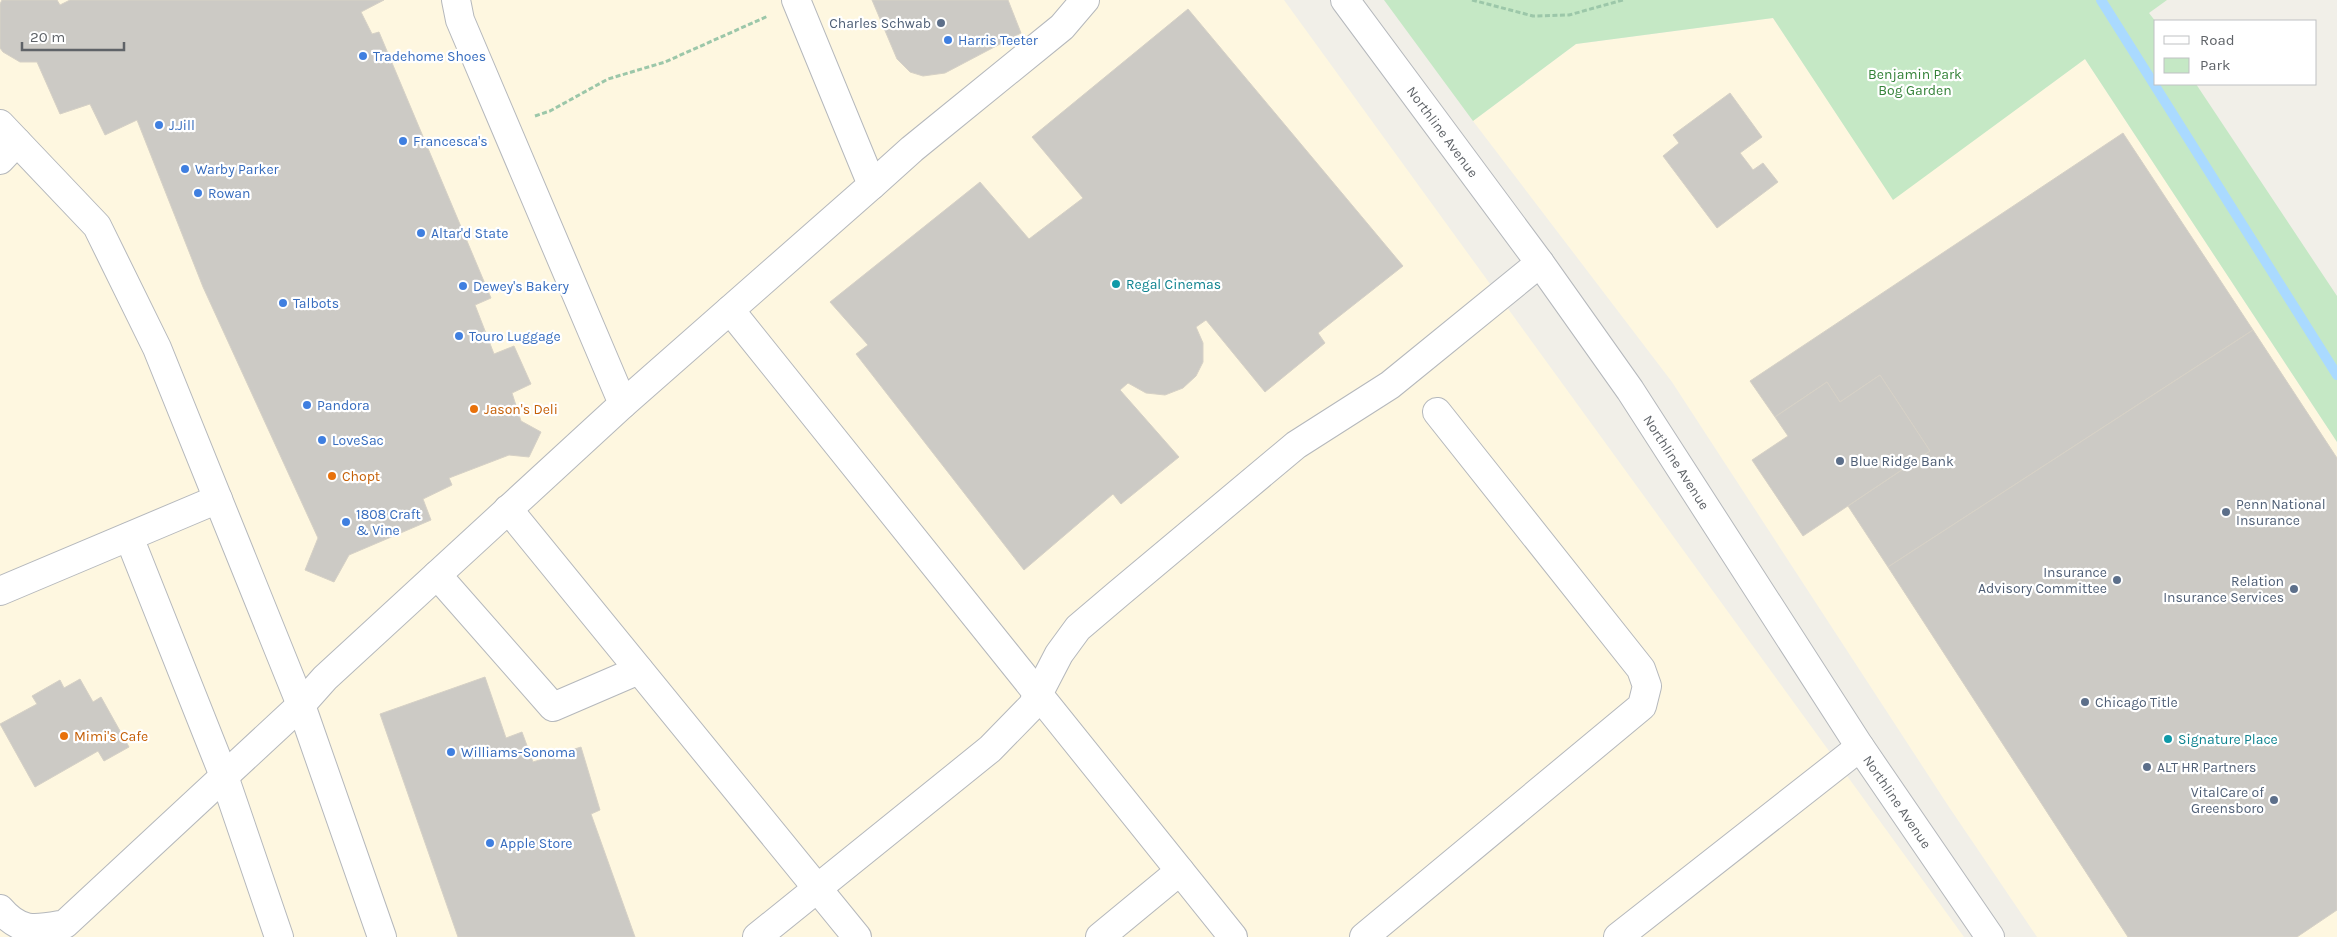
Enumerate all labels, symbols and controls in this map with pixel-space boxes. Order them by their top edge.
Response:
place label: Charles Schwab [829,15,931,32]
marker: Charles Schwab [935,17,947,29]
scale bar [22,20,125,52]
legend [2154,20,2317,85]
text: 20 m [30,28,65,46]
text: Road [2200,31,2235,49]
place label: Harris Teeter [958,32,1039,49]
marker: Harris Teeter [942,34,954,46]
place label: Tradehome Shoes [373,48,486,65]
marker: Tradehome Shoes [357,50,369,62]
text: Park [2200,56,2230,74]
park label: Benjamin Park Bog Garden [1868,66,1962,99]
street label: Northline Avenue [1403,83,1482,181]
place label: J.Jill [169,117,195,134]
marker: J.Jill [153,119,165,131]
place label: Francesca's [413,133,488,150]
marker: Francesca's [397,135,409,147]
place label: Warby Parker [195,161,280,178]
marker: Warby Parker [179,163,191,175]
place label: Rowan [208,185,251,202]
marker: Rowan [192,187,204,199]
place label: Altar'd State [431,225,508,242]
marker: Altar'd State [415,227,427,239]
place label: Regal Cinemas [1126,276,1221,293]
place label: Dewey's Bakery [473,278,569,295]
marker: Regal Cinemas [1110,278,1122,290]
marker: Dewey's Bakery [457,280,469,292]
place label: Talbots [293,295,339,312]
marker: Talbots [277,297,289,309]
place label: Touro Luggage [469,328,561,345]
marker: Touro Luggage [453,330,465,342]
place label: Pandora [317,397,370,414]
marker: Pandora [301,399,313,411]
place label: Jason's Deli [484,401,558,418]
marker: Jason's Deli [468,403,480,415]
street label: Northline Avenue [1640,412,1713,513]
place label: LoveSac [332,432,384,449]
marker: LoveSac [316,434,328,446]
place label: Blue Ridge Bank [1850,453,1954,470]
marker: Blue Ridge Bank [1834,455,1846,467]
place label: Chopt [342,468,380,485]
marker: Chopt [326,470,338,482]
place label: Penn National Insurance [2236,496,2326,529]
place label: 1808 Craft & Vine [356,506,421,539]
marker: Penn National Insurance [2220,506,2232,518]
marker: 1808 Craft & Vine [340,516,352,528]
place label: Insurance Advisory Committee [1978,564,2107,597]
place label: Relation Insurance Services [2163,573,2284,606]
marker: Insurance Advisory Committee [2111,574,2123,586]
marker: Relation Insurance Services [2288,583,2300,595]
place label: Chicago Title [2095,694,2178,711]
marker: Chicago Title [2079,696,2091,708]
place label: Mimi's Cafe [74,728,148,745]
marker: Mimi's Cafe [58,730,70,742]
place label: Signature Place [2178,731,2278,748]
marker: Signature Place [2162,733,2174,745]
place label: Williams-Sonoma [461,744,576,761]
marker: Williams-Sonoma [445,746,457,758]
street label: Northline Avenue [1860,752,1935,852]
place label: ALT HR Partners [2157,759,2256,776]
marker: ALT HR Partners [2141,761,2153,773]
place label: VitalCare of Greensboro [2191,784,2264,817]
marker: VitalCare of Greensboro [2268,794,2280,806]
place label: Apple Store [500,835,572,852]
marker: Apple Store [484,837,496,849]

